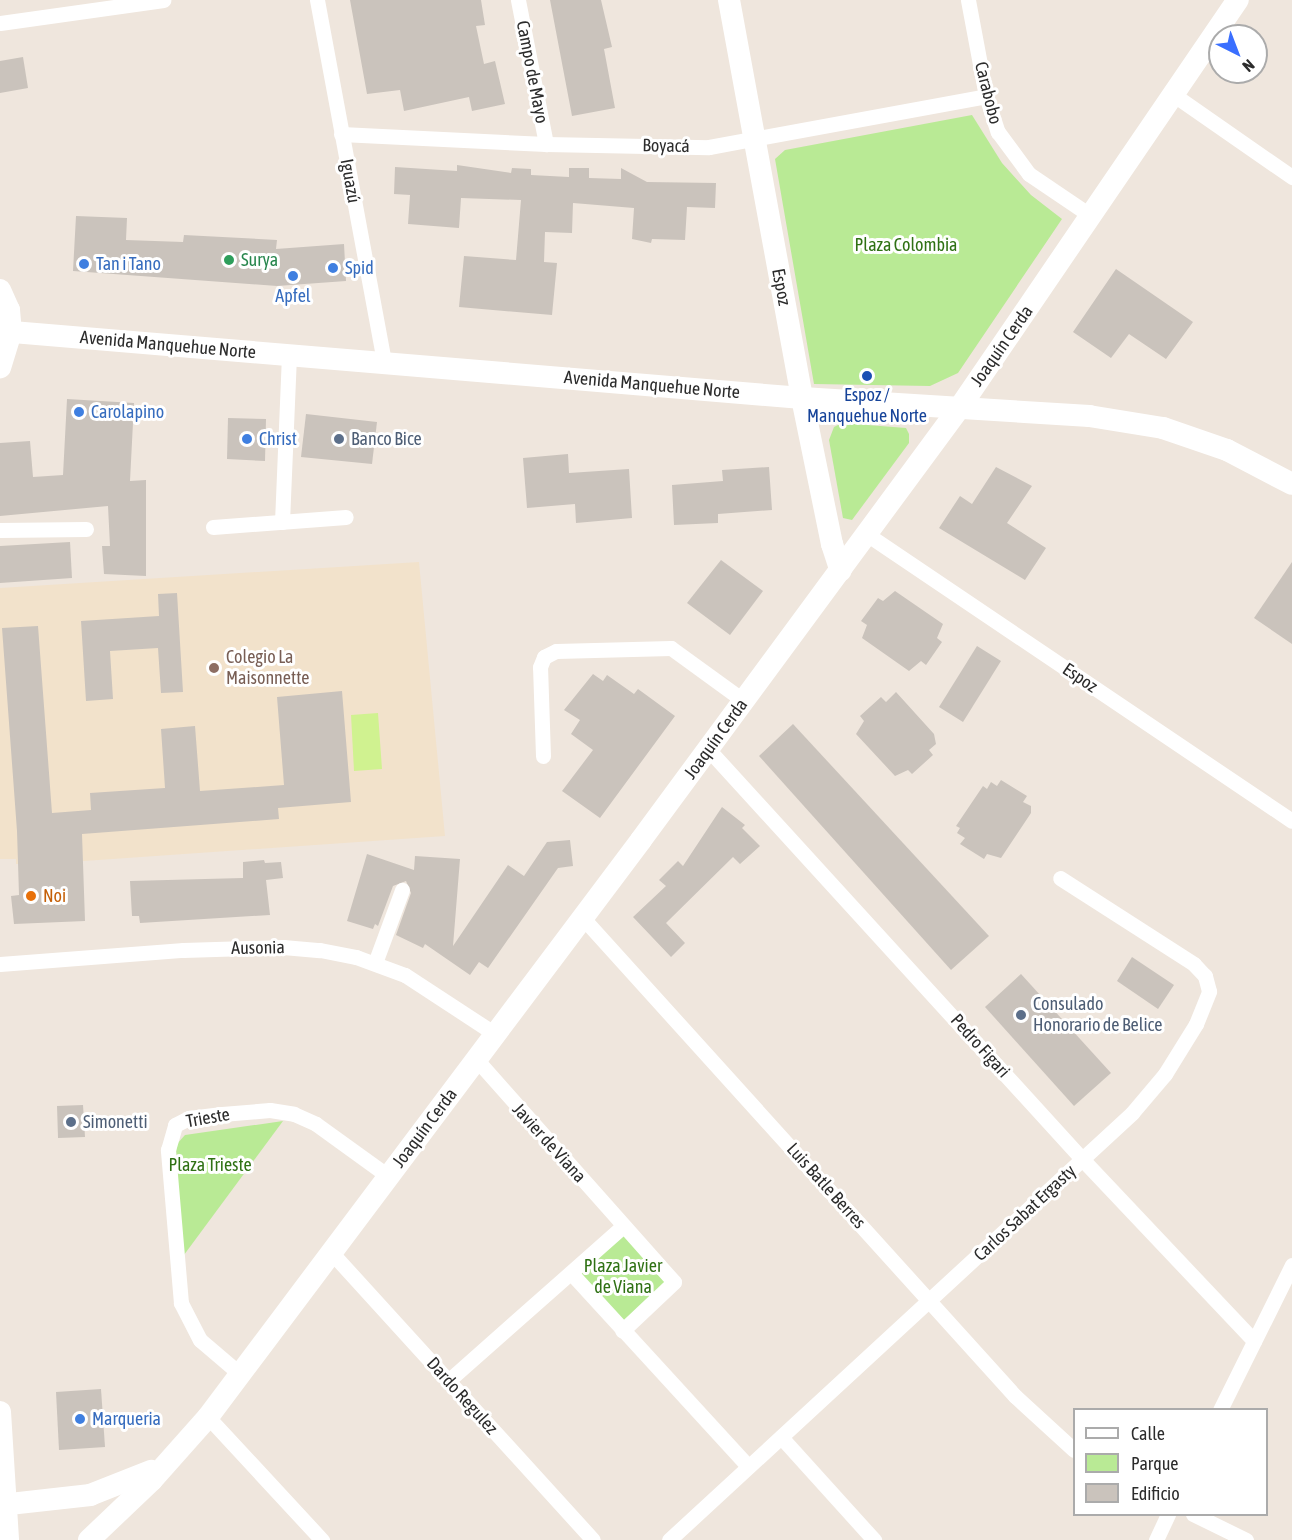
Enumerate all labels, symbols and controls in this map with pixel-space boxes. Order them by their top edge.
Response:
street label: Campo de Mayo [511,19,553,125]
north arrow [1208,24,1268,84]
text: N [1239,56,1258,76]
street label: Carabobo [970,59,1006,127]
street label: Boyacá [642,135,690,157]
street label: Iguazú [335,157,365,205]
park label: Plaza Colombia [855,234,957,256]
place label: Surya [241,249,278,271]
place label: Tan i Tano [96,253,161,275]
marker: Surya [222,253,236,267]
marker: Tan i Tano [77,257,91,271]
place label: Spid [345,257,374,279]
marker: Spid [326,261,340,275]
street label: Espoz [767,267,795,307]
marker: Apfel [286,269,300,283]
place label: Apfel [275,285,311,307]
street label: Joaquín Cerda [966,301,1038,391]
street label: Avenida Manquehue Norte [79,327,257,363]
street label: Avenida Manquehue Norte [563,367,741,403]
marker: Espoz / Manquehue Norte [860,369,874,383]
place label: Espoz / Manquehue Norte [807,385,927,428]
place label: Carolapino [91,401,164,423]
marker: Carolapino [72,405,86,419]
place label: Christ [259,428,297,450]
place label: Banco Bice [351,428,422,450]
marker: Christ [240,432,254,446]
marker: Banco Bice [332,432,346,446]
place label: Colegio La Maisonnette [226,647,309,690]
street label: Espoz [1058,659,1102,697]
marker: Colegio La Maisonnette [207,661,221,675]
street label: Joaquín Cerda [680,695,752,783]
place label: Noi [43,885,66,907]
marker: Noi [24,889,38,903]
street label: Ausonia [231,937,285,959]
place label: Consulado Honorario de Belice [1033,994,1162,1036]
marker: Consulado Honorario de Belice [1014,1008,1028,1022]
street label: Pedro Figari [946,1010,1014,1082]
street label: Joaquín Cerda [388,1084,462,1172]
street label: Javier de Viana [508,1099,590,1187]
street label: Trieste [184,1104,232,1132]
place label: Simonetti [83,1111,148,1133]
marker: Simonetti [64,1115,78,1129]
street label: Luis Batle Berres [782,1139,870,1233]
park label: Plaza Trieste [168,1154,252,1176]
street label: Carlos Sabat Ergasty [970,1160,1080,1266]
park label: Plaza Javier de Viana [584,1256,662,1298]
street label: Dardo Regulez [422,1353,502,1439]
place label: Marqueria [92,1408,161,1430]
legend [1073,1408,1268,1516]
marker: Marqueria [73,1412,87,1426]
text: Calle [1131,1423,1165,1444]
text: Parque [1131,1453,1179,1474]
text: Edificio [1131,1483,1180,1504]

